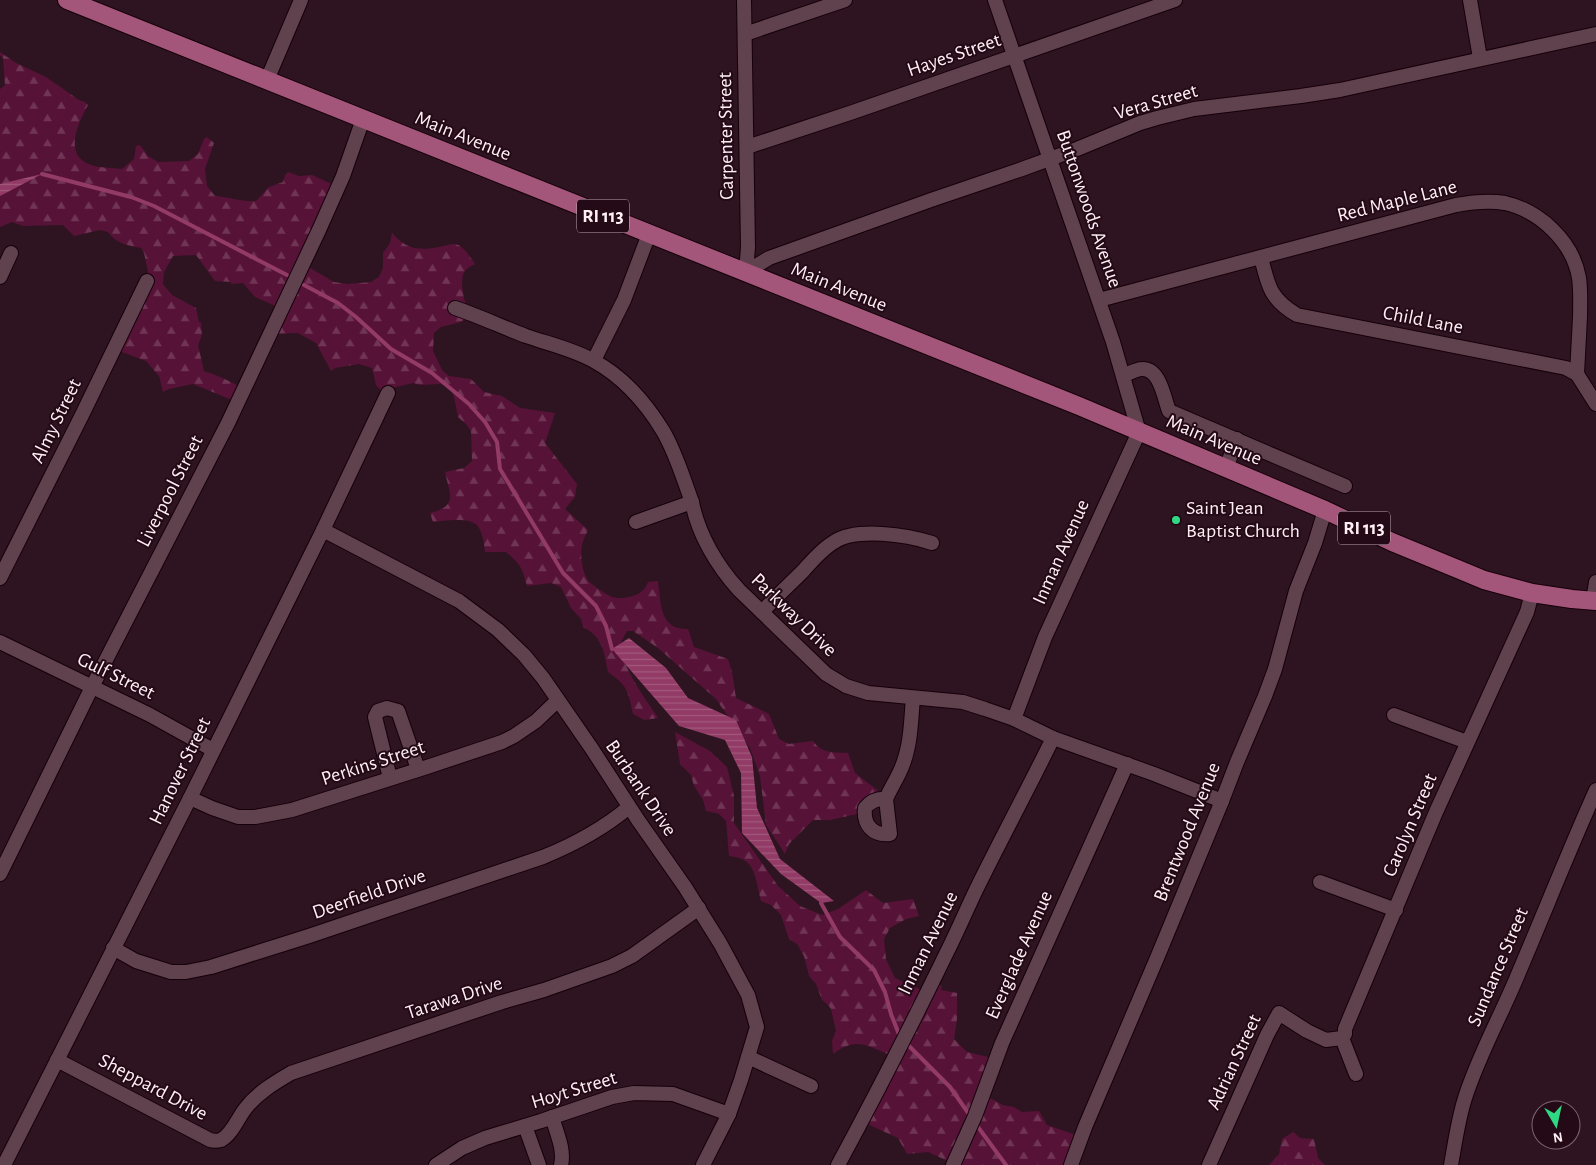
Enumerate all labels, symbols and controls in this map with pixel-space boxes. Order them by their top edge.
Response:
street label: Hayes Street [905,29,1004,80]
street label: Carpenter Street [715,71,737,200]
street label: Vera Street [1112,80,1200,123]
street label: Main Avenue [412,108,514,164]
street label: Buttonwoods Avenue [1053,128,1125,290]
street label: Red Maple Lane [1335,176,1459,226]
road number: RI 113 [577,200,629,232]
street label: Main Avenue [788,259,890,315]
street label: Child Lane [1381,302,1465,338]
street label: Almy Street [27,375,85,466]
street label: Main Avenue [1163,411,1265,469]
street label: Liverpool Street [133,431,207,550]
street label: Inman Avenue [1029,497,1093,607]
place label: Saint Jean Baptist Church [1186,498,1300,541]
road number: RI 113 [1338,512,1390,544]
marker: Saint Jean Baptist Church [1170,514,1182,526]
street label: Parkway Drive [747,570,841,660]
street label: Gulf Street [74,649,158,703]
street label: Hanover Street [145,714,215,828]
street label: Burbank Drive [602,736,680,840]
street label: Perkins Street [319,737,428,789]
street label: Brentwood Avenue [1150,760,1224,904]
street label: Carolyn Street [1379,770,1441,879]
street label: Deerfield Drive [310,865,428,923]
street label: Inman Avenue [894,888,962,998]
street label: Everglade Avenue [982,888,1056,1022]
street label: Sundance Street [1464,904,1532,1029]
street label: Tarawa Drive [403,973,505,1023]
street label: Adrian Street [1203,1011,1265,1113]
street label: Sheppard Drive [95,1050,211,1124]
street label: Hoyt Street [529,1067,620,1112]
north arrow [1531,1100,1581,1150]
text: N [1552,1129,1564,1145]

